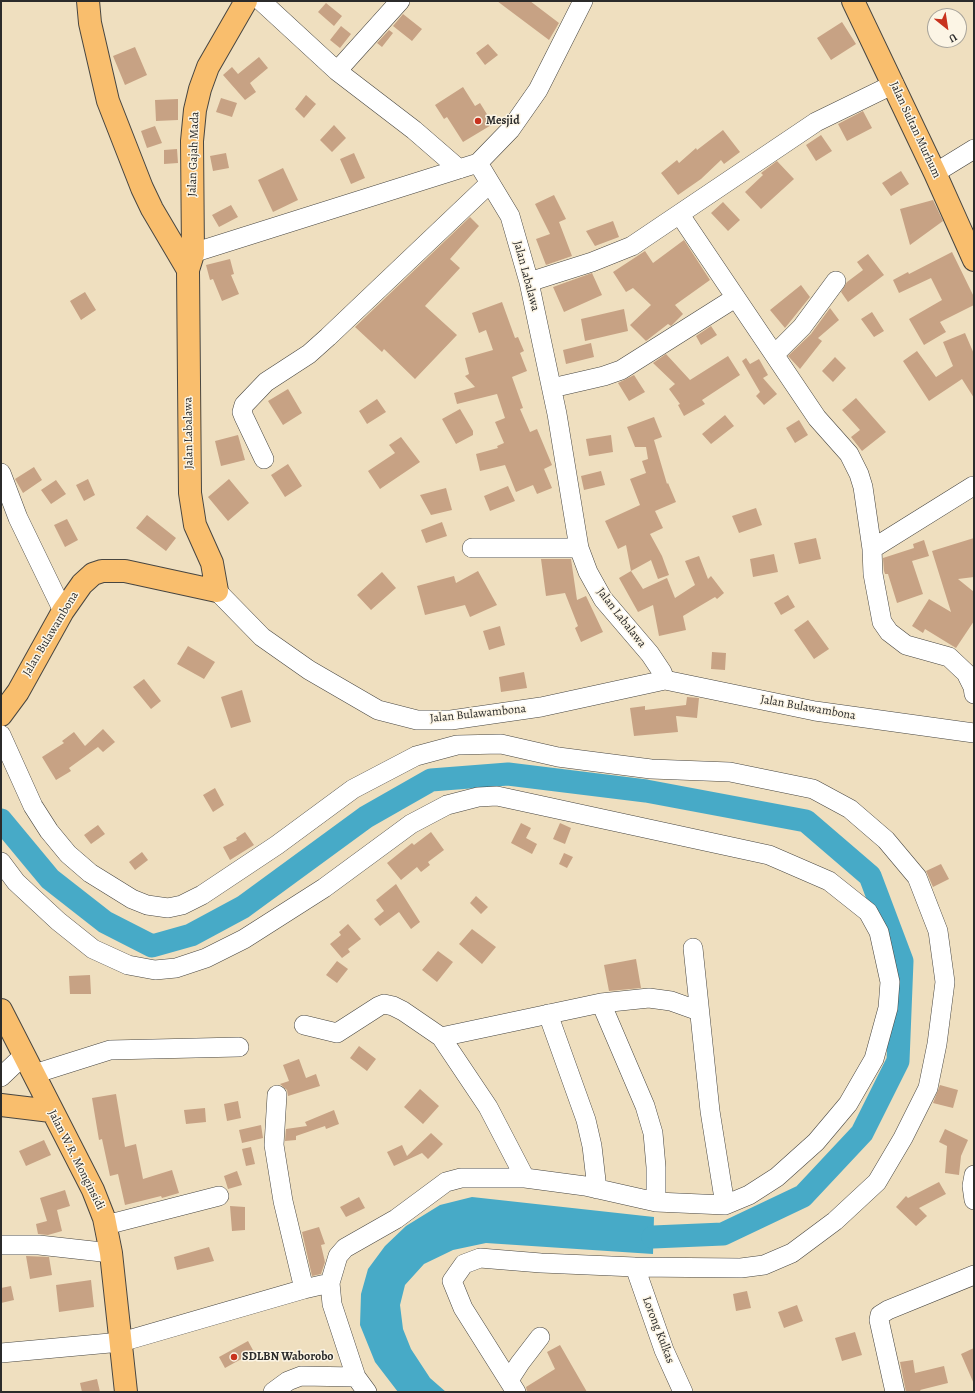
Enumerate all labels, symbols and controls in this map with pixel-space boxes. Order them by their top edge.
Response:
north arrow [927,8,967,48]
text: U [946,30,960,46]
street label: Jalan Sultan Murhum [886,79,944,181]
street label: Jalan Gajah Mada [185,111,203,197]
place label: Mesjid [486,114,520,128]
marker: Mesjid [473,116,483,126]
street label: Jalan Labalawa [510,239,542,313]
street label: Jalan Labalawa [181,397,197,469]
street label: Jalan Labalawa [593,585,649,651]
street label: Jalan Bulawambona [20,589,82,679]
street label: Jalan Bulawambona [759,693,857,723]
street label: Jalan Bulawambona [429,702,527,726]
street label: Jalan W.R. Monginsidi [45,1108,107,1212]
street label: Lorong Kulkas [639,1295,677,1365]
place label: SDLBN Waborobo [242,1350,334,1364]
marker: SDLBN Waborobo [229,1352,239,1362]

